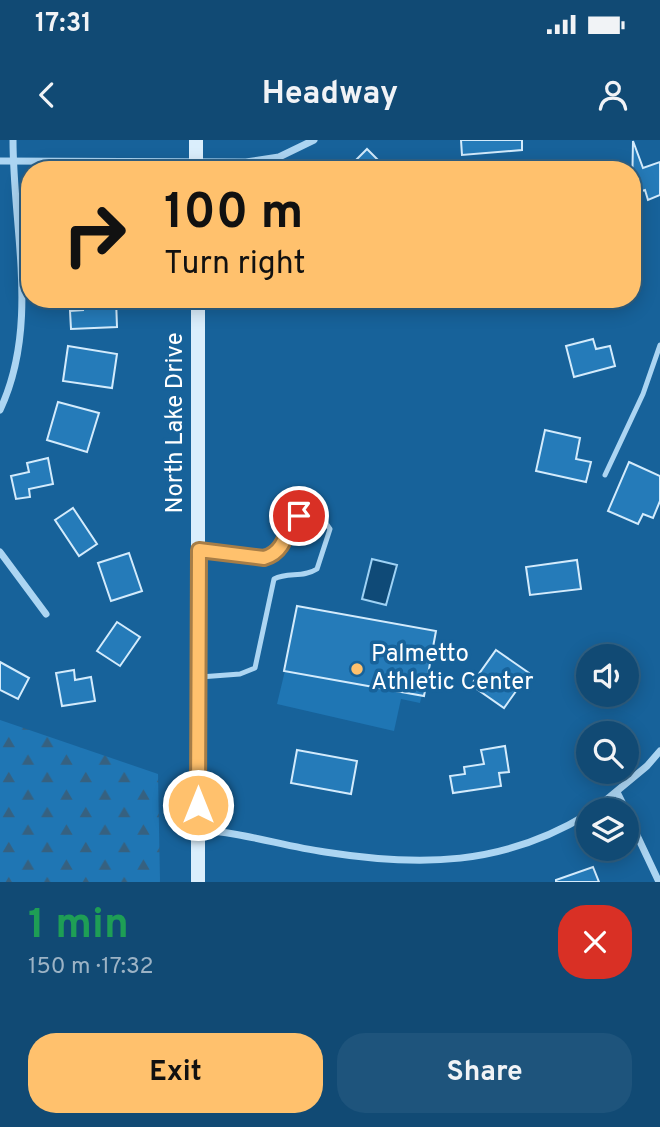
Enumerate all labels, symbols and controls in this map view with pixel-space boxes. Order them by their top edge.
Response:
text: 17:31 [35,8,92,41]
text: Headway [262,75,398,115]
icon: back [28,76,66,114]
icon: person [594,76,632,114]
text: 100 m [164,184,303,246]
icon: right [49,189,140,280]
text: Turn right [164,245,306,285]
street label: North Lake Drive [161,332,191,514]
pin [269,486,329,546]
icon: arrive [280,497,318,535]
place label: Palmetto Athletic Center [371,640,534,698]
map controls [576,644,639,861]
button: sound [576,644,639,707]
marker: Palmetto Athletic Center [349,661,365,677]
button: search [576,721,639,784]
position arrow [161,768,235,842]
button: layers [576,798,639,861]
text: 1 min [28,900,129,953]
button: close [558,905,632,979]
text: 150 m · 17:32 [28,953,154,982]
button: Exit [28,1033,323,1113]
button: Share [337,1033,632,1113]

